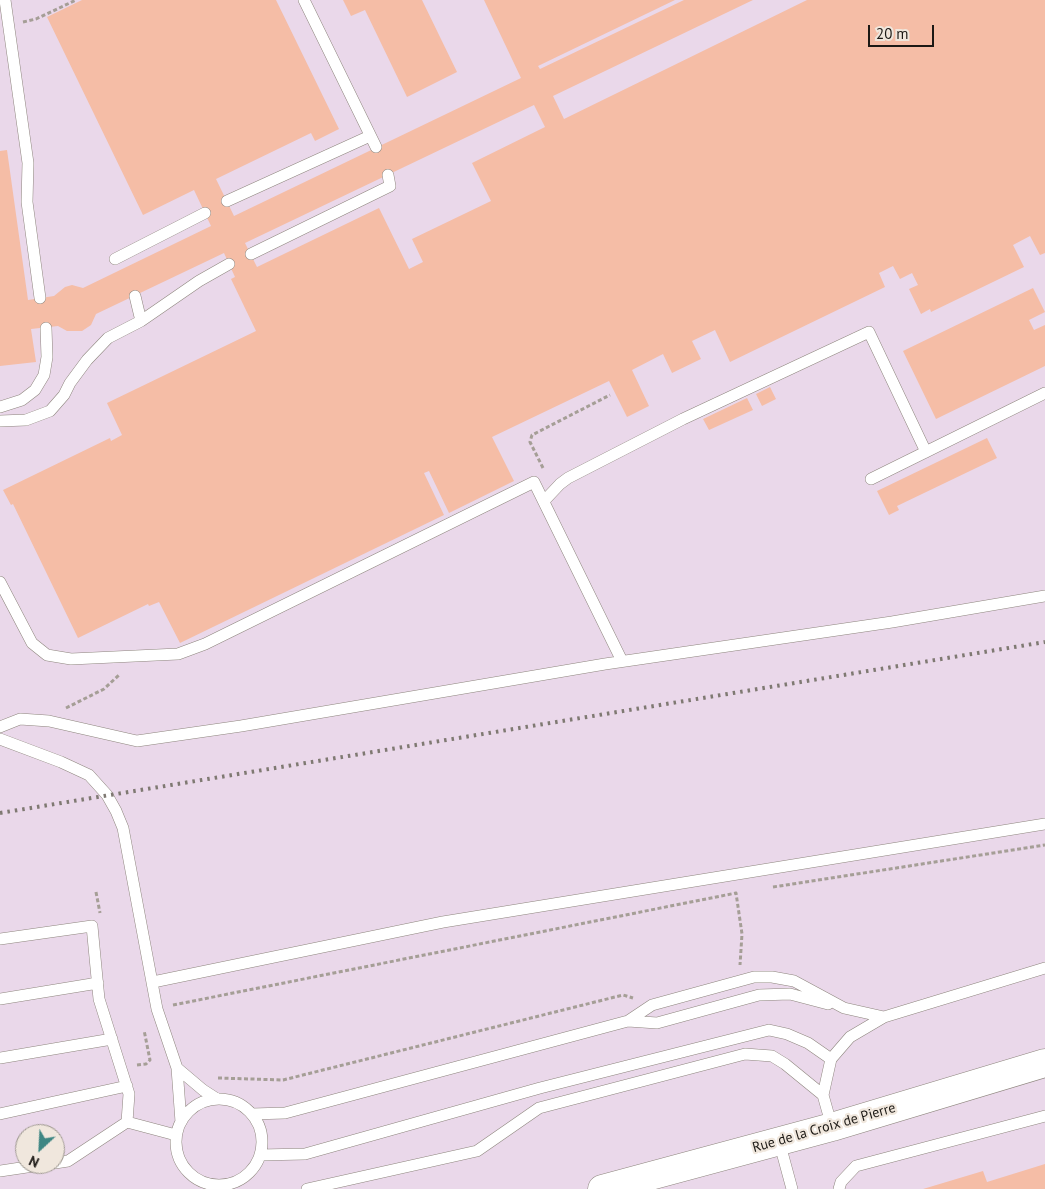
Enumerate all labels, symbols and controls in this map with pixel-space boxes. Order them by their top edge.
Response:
scale bar [870,15,936,47]
text: 20 m [876,24,909,43]
street label: Rue de la Croix de Pierre [750,1100,898,1156]
north arrow [15,1124,65,1174]
text: N [26,1152,42,1172]

